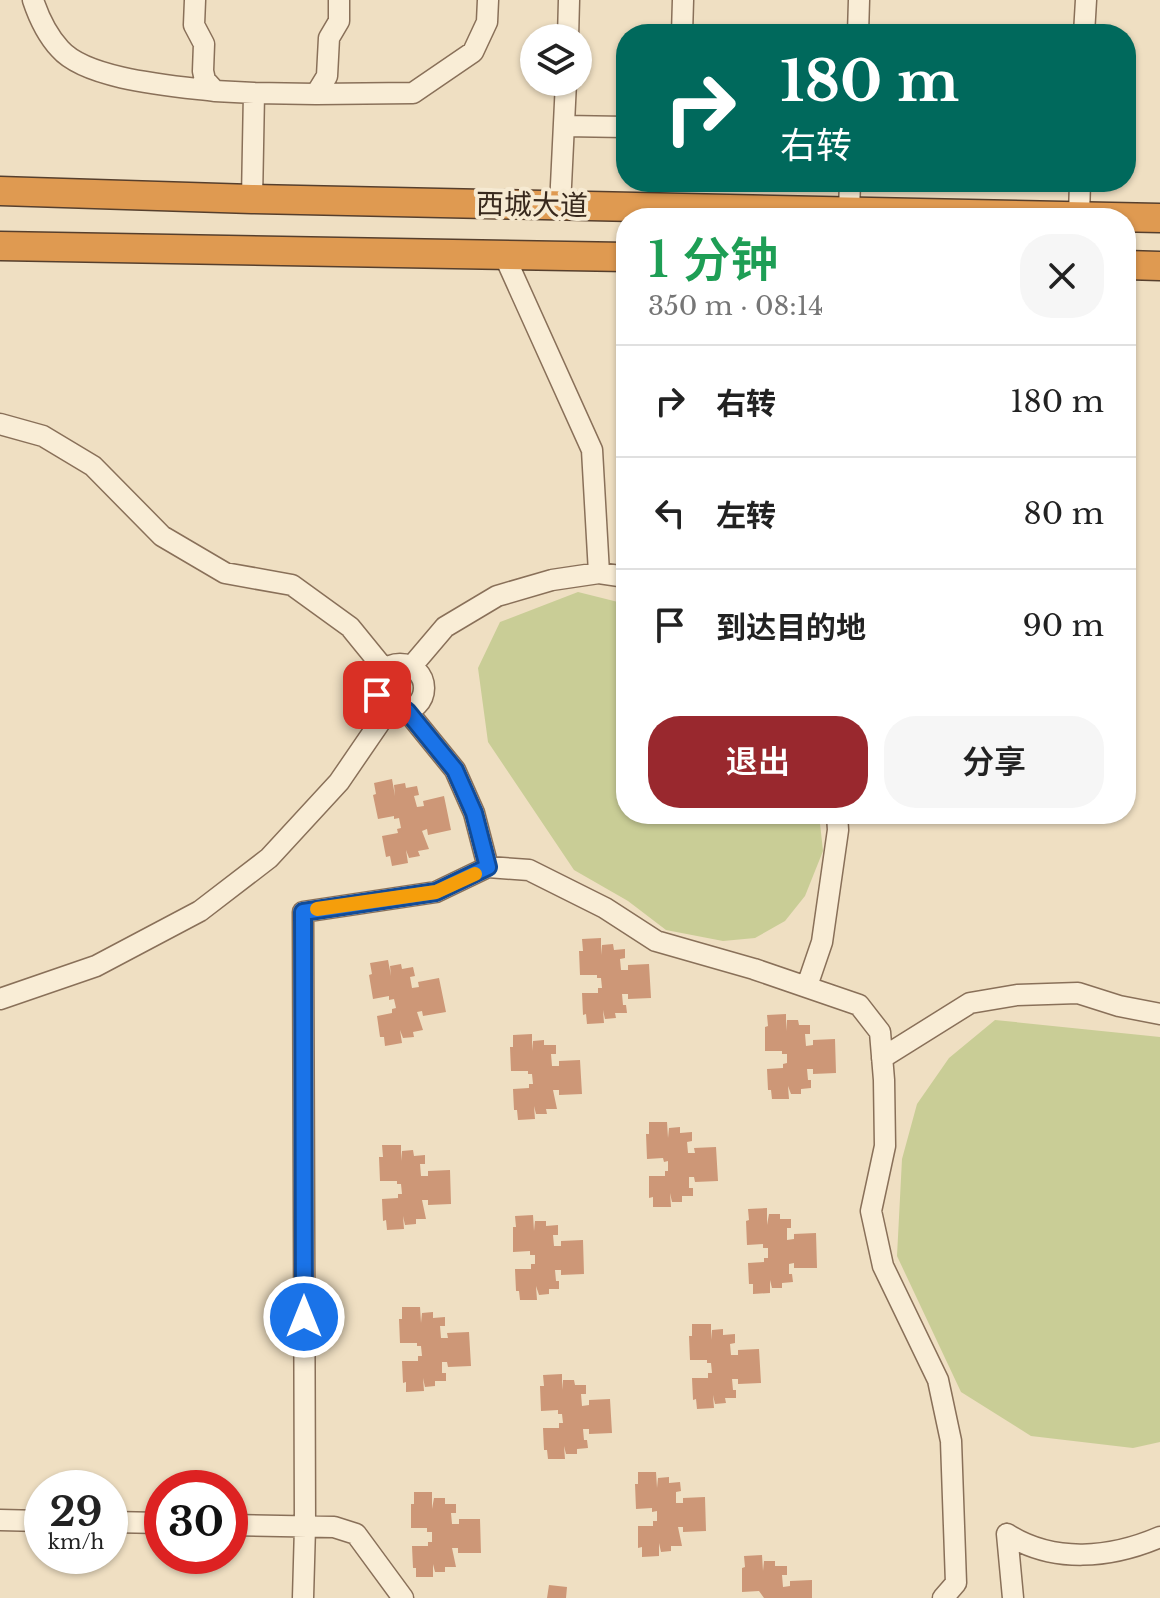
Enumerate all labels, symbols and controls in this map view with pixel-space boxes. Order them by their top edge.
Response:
map controls [520,24,592,96]
button: layers [520,24,592,96]
text: 180 m [780,47,959,116]
icon: right [648,56,752,160]
text: 右转 [780,123,852,168]
street label: 西城大道 [476,187,588,223]
text: 1 分钟 [648,230,778,290]
button: close [1020,234,1104,318]
text: 350 m · 08:14 [648,290,824,322]
icon: right [648,379,692,423]
text: 180 m [1010,383,1104,420]
text: 右转 [716,385,776,422]
icon: left [648,491,692,535]
text: 80 m [1024,495,1104,532]
text: 左转 [716,497,776,534]
icon: arrive [648,603,692,647]
text: 90 m [1022,607,1104,644]
text: 到达目的地 [716,609,866,646]
pin [343,661,411,729]
icon: arrive [355,673,399,717]
button: 退出 [648,716,868,808]
button: 分享 [884,716,1104,808]
position arrow [262,1275,346,1359]
speed limit sign: 30 [144,1470,248,1574]
text: 29 [50,1487,103,1537]
text: km/h [48,1530,104,1554]

